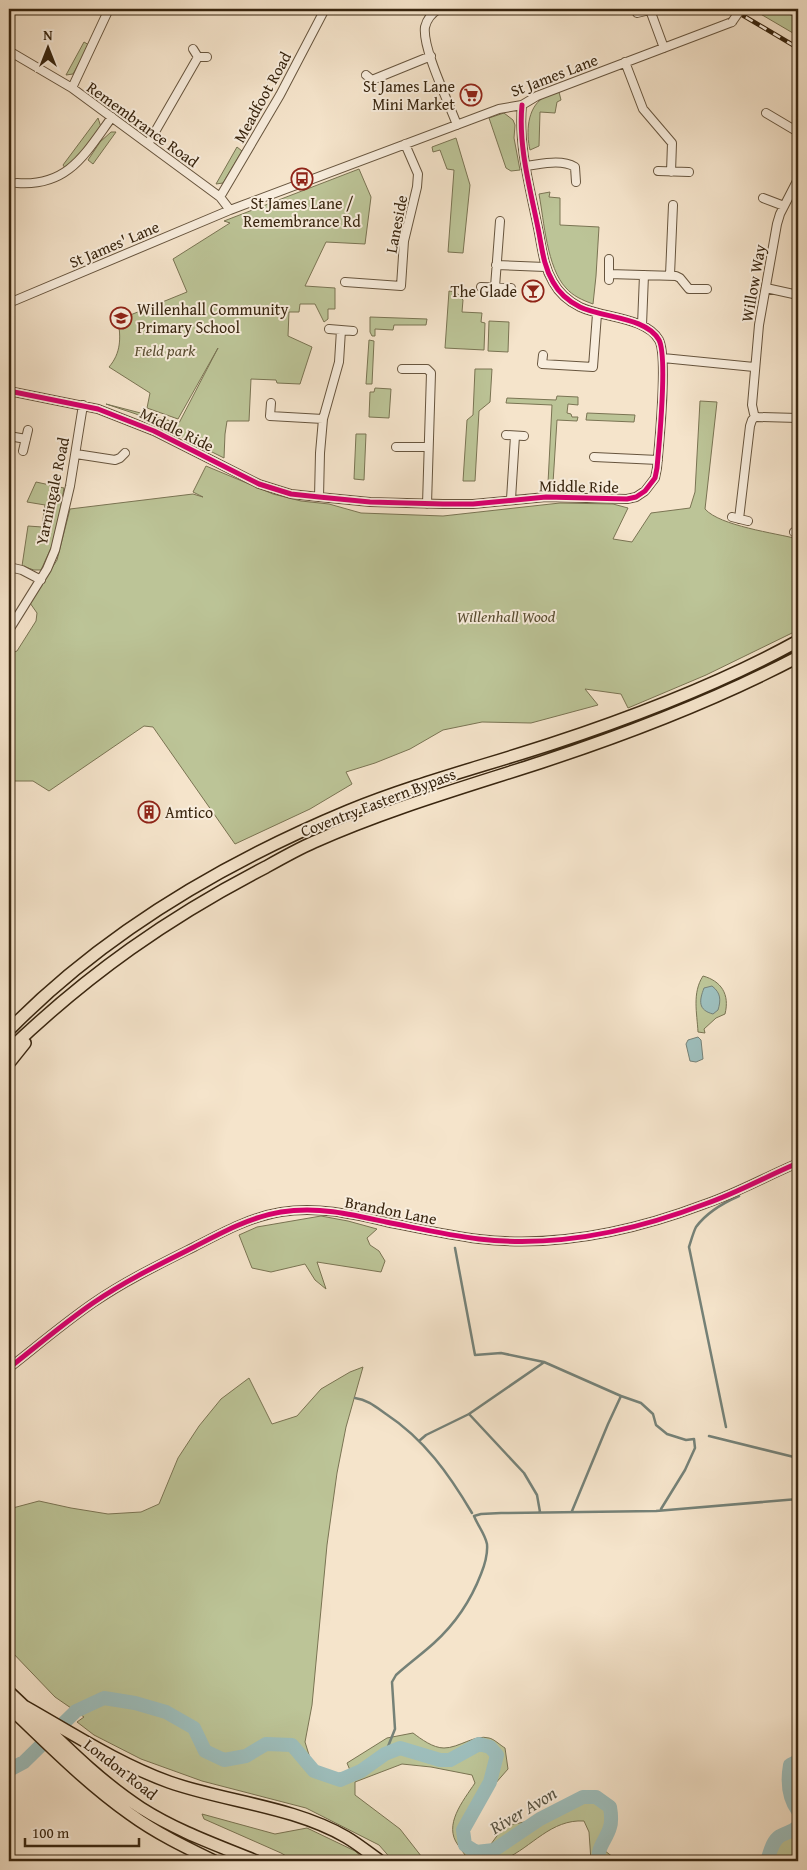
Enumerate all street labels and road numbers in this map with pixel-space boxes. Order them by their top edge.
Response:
street label: Meadfoot Road [227,47,297,147]
street label: St James Lane [507,47,601,103]
street label: Remembrance Road [82,75,204,173]
street label: Laneside [379,193,413,255]
street label: St James' Lane [65,214,163,274]
street label: Willow Way [734,242,772,324]
street label: Middle Ride [136,401,218,457]
street label: Yarningale Road [29,434,75,547]
street label: Middle Ride [539,473,619,499]
street label: Coventry Eastern Bypass [297,761,459,843]
street label: Brandon Lane [343,1189,439,1231]
street label: London Road [79,1733,163,1806]

